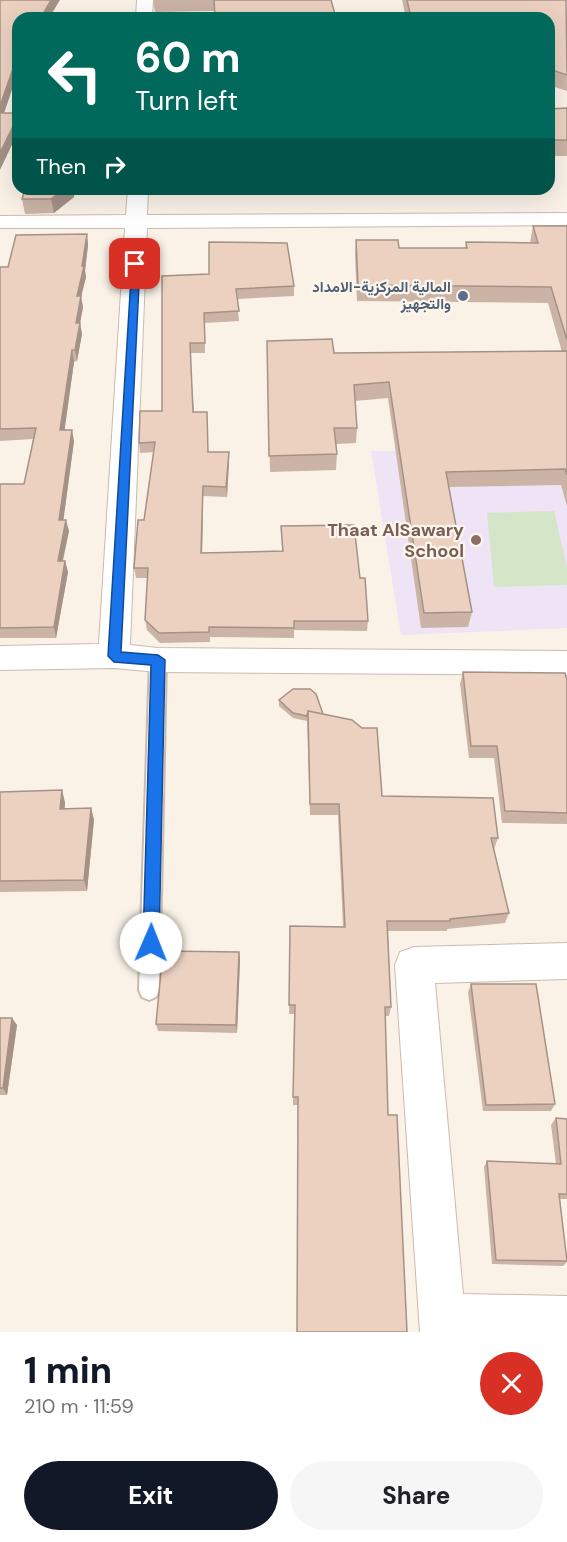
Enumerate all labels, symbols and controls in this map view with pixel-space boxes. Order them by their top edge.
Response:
text: 60 m [135,30,241,85]
icon: left [36,36,114,114]
text: Turn left [135,83,238,118]
icon: right [98,150,131,183]
text: Then [36,152,86,181]
pin [109,238,160,289]
icon: arrive [118,247,151,280]
place label: المالية المركزية-الامداد والتجهيز [312,277,451,314]
marker: المالية المركزية-الامداد والتجهيز [456,289,470,303]
place label: Thaat AlSawary School [327,518,464,563]
marker: Thaat AlSawary School [469,533,483,547]
position arrow [119,911,183,975]
text: 1 min [24,1347,112,1394]
button: close [480,1352,543,1415]
text: 210 m · 11:59 [24,1393,134,1419]
button: Exit [24,1461,278,1530]
button: Share [290,1461,543,1530]

